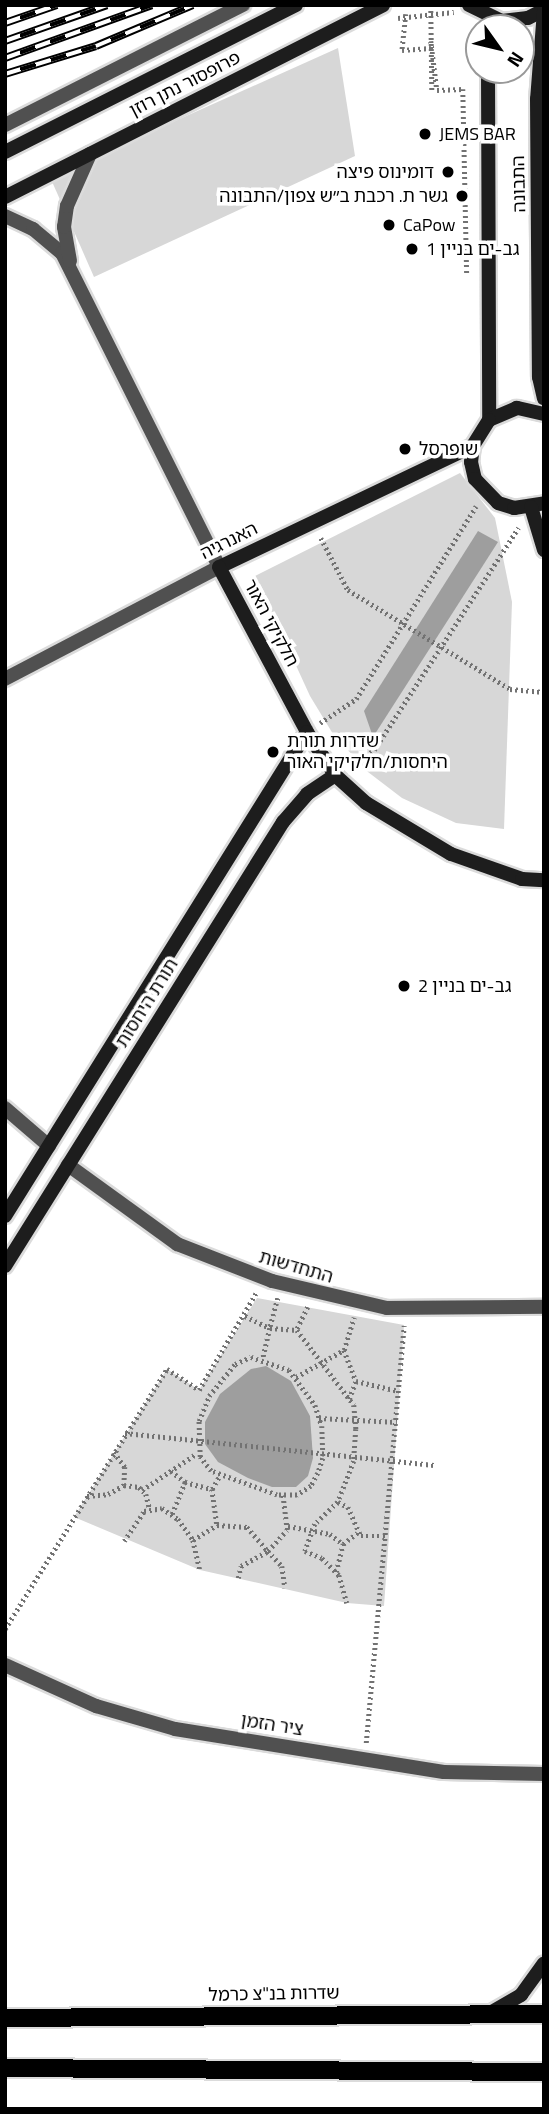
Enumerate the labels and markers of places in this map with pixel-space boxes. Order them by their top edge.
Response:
place label: JEMS BAR [439,123,516,145]
marker: JEMS BAR [417,126,433,142]
place label: דומינוס פיצה [337,161,434,183]
marker: דומינוס פיצה [440,164,456,180]
place label: גשר ת. רכבת ב״ש צפון/התבונה [219,185,448,207]
marker: גשר ת. רכבת ב״ש צפון/התבונה [454,188,470,204]
place label: CaPow [403,214,456,236]
marker: CaPow [381,217,397,233]
place label: גב-ים בניין 1 [426,238,519,260]
marker: גב-ים בניין 1 [404,241,420,257]
place label: שופרסל [419,438,478,460]
marker: שופרסל [397,441,413,457]
place label: שדרות תורת היחסות/חלקיקי האור [287,731,448,774]
marker: שדרות תורת היחסות/חלקיקי האור [265,744,281,760]
place label: גב-ים בניין 2 [418,975,511,997]
marker: גב-ים בניין 2 [396,978,412,994]

